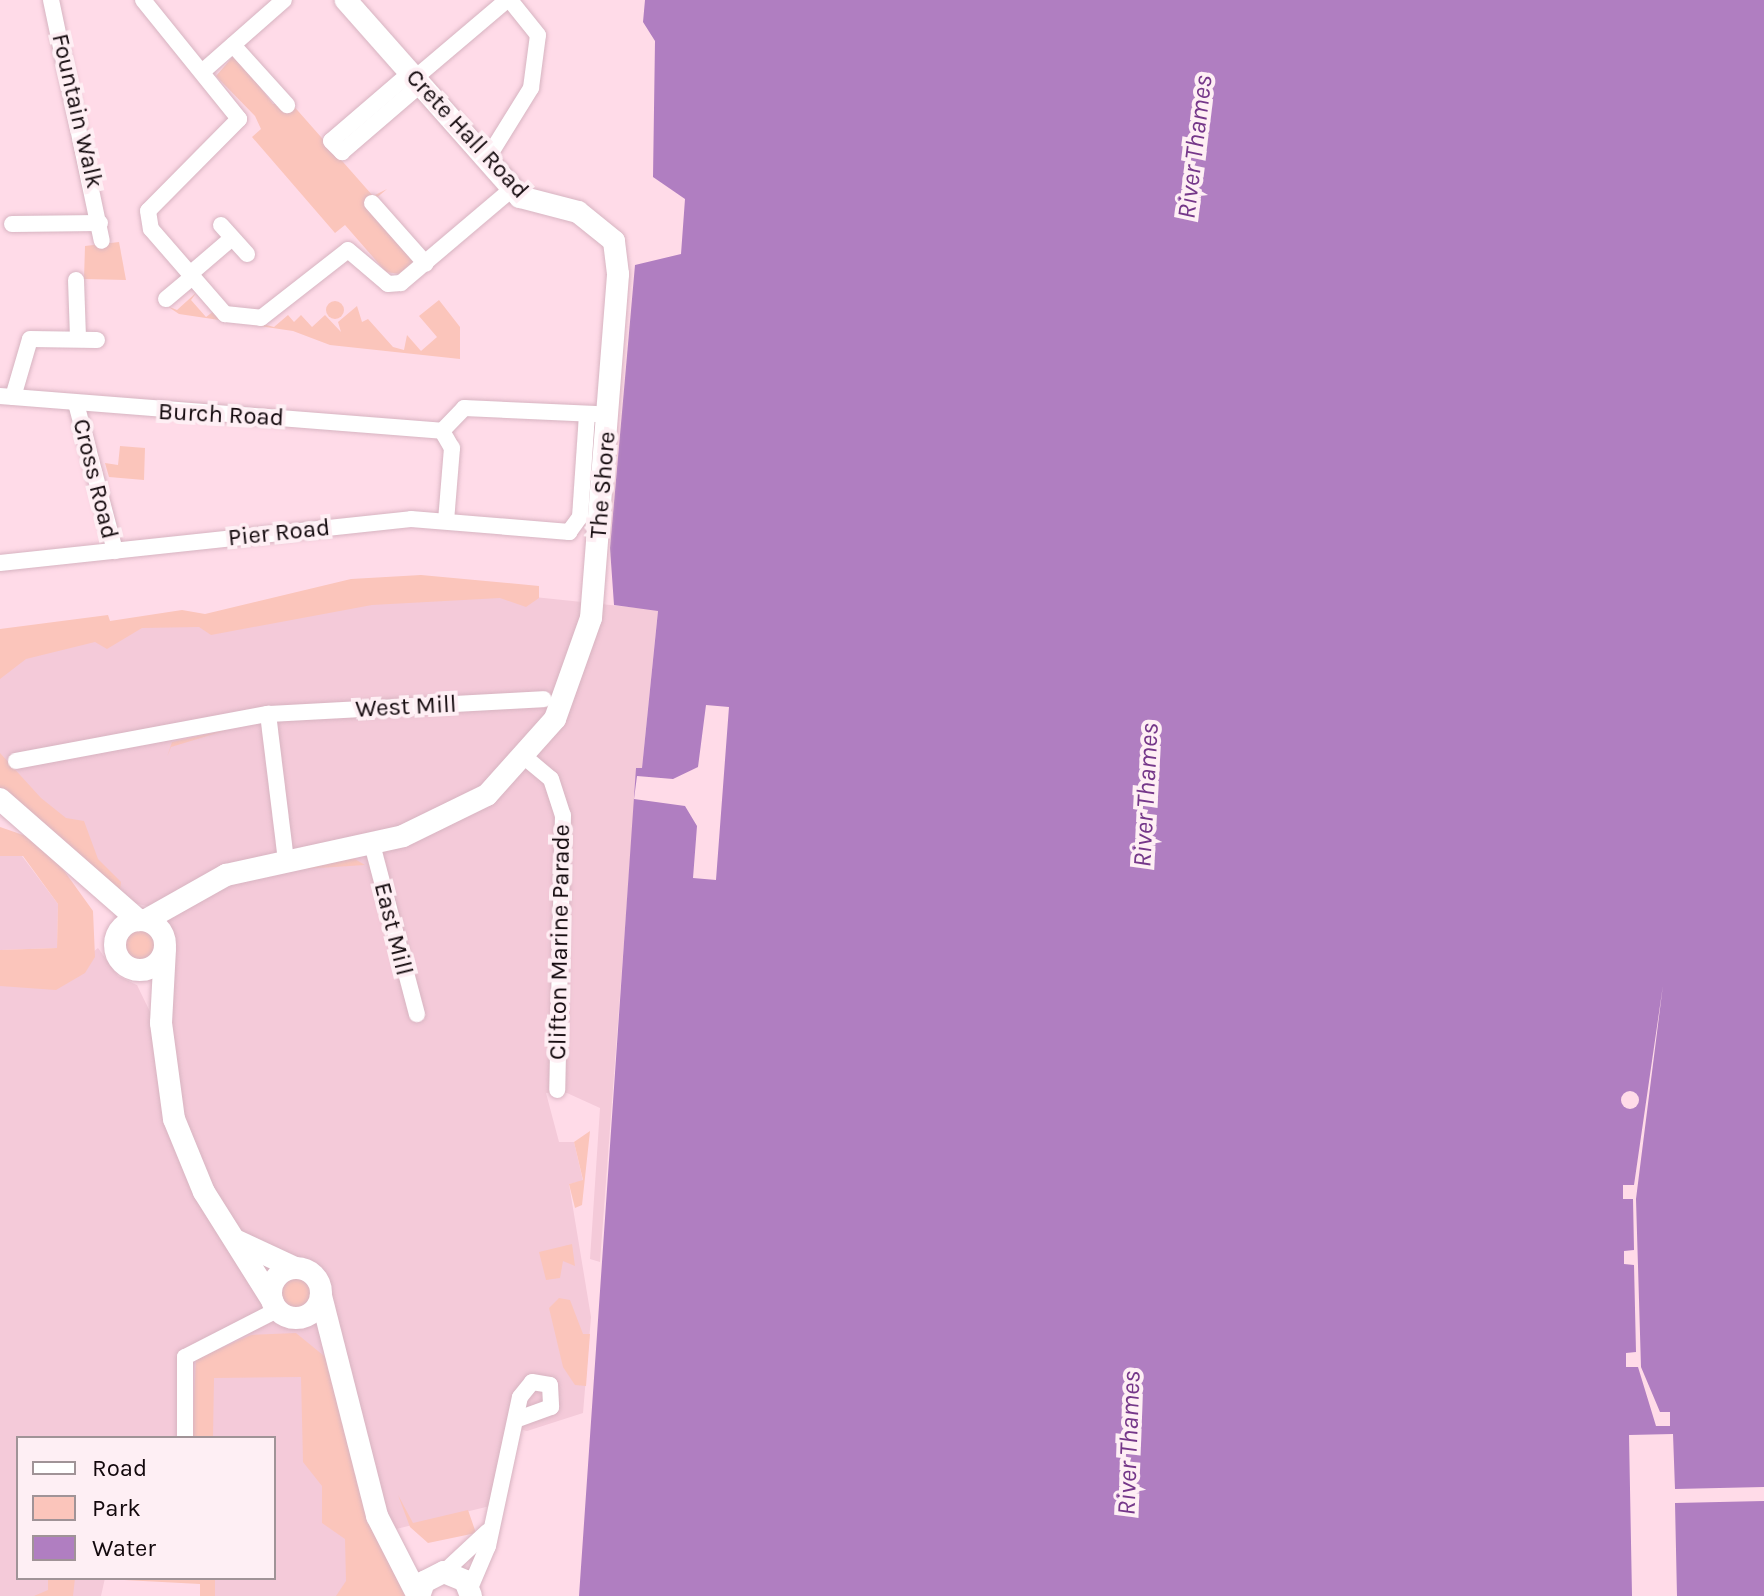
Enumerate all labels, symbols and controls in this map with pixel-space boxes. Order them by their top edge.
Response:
street label: Fountain Walk [45,31,109,191]
street label: Crete Hall Road [400,63,534,205]
water label: River Thames [1171,73,1219,221]
street label: Burch Road [157,397,285,433]
street label: Cross Road [66,416,124,542]
street label: The Shore [584,430,622,540]
street label: Pier Road [227,513,331,553]
street label: West Mill [355,690,457,724]
water label: River Thames [1127,722,1165,868]
street label: Clifton Marine Parade [544,824,576,1060]
street label: East Mill [368,879,418,979]
water label: River Thames [1111,1370,1147,1516]
legend [16,1436,276,1580]
text: Road [92,1454,147,1482]
text: Park [92,1494,141,1522]
text: Water [92,1534,156,1562]

